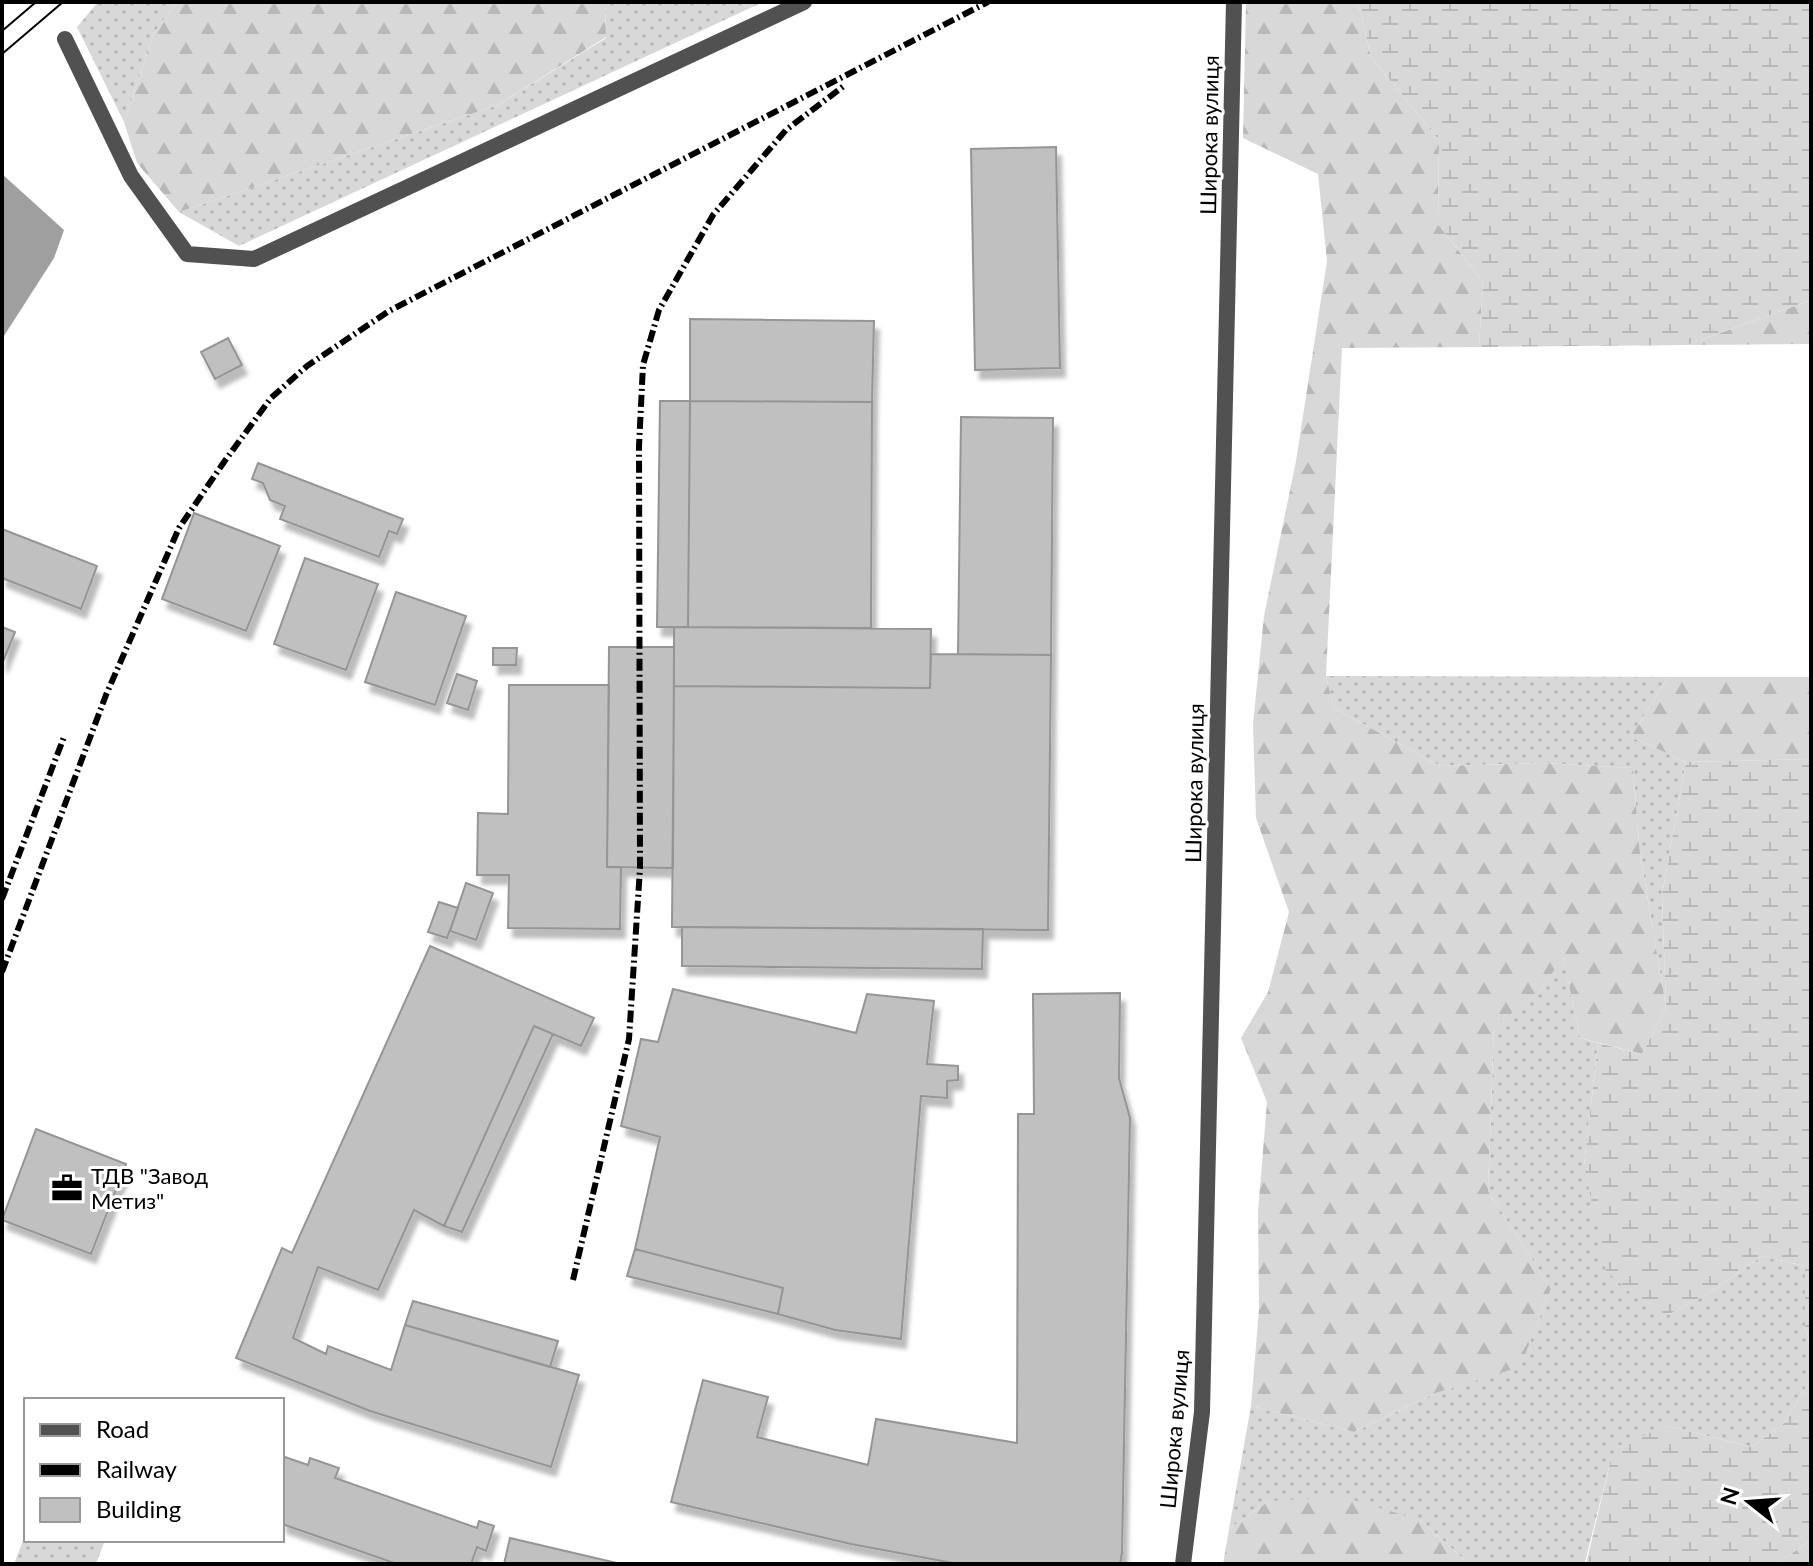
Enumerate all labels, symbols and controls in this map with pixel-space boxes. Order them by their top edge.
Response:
street label: Широка вулиця [1194,55,1224,215]
street label: Широка вулиця [1179,703,1209,863]
place label: ТДВ "Завод Метиз" [91,1162,208,1214]
office icon: ТДВ "Завод Метиз" [50,1171,84,1205]
street label: Широка вулиця [1154,1348,1194,1510]
legend [24,1398,284,1542]
text: Road [96,1414,149,1443]
text: Railway [96,1454,178,1483]
north arrow [1709,1462,1789,1542]
text: N [1714,1484,1745,1508]
text: Building [96,1494,181,1523]

